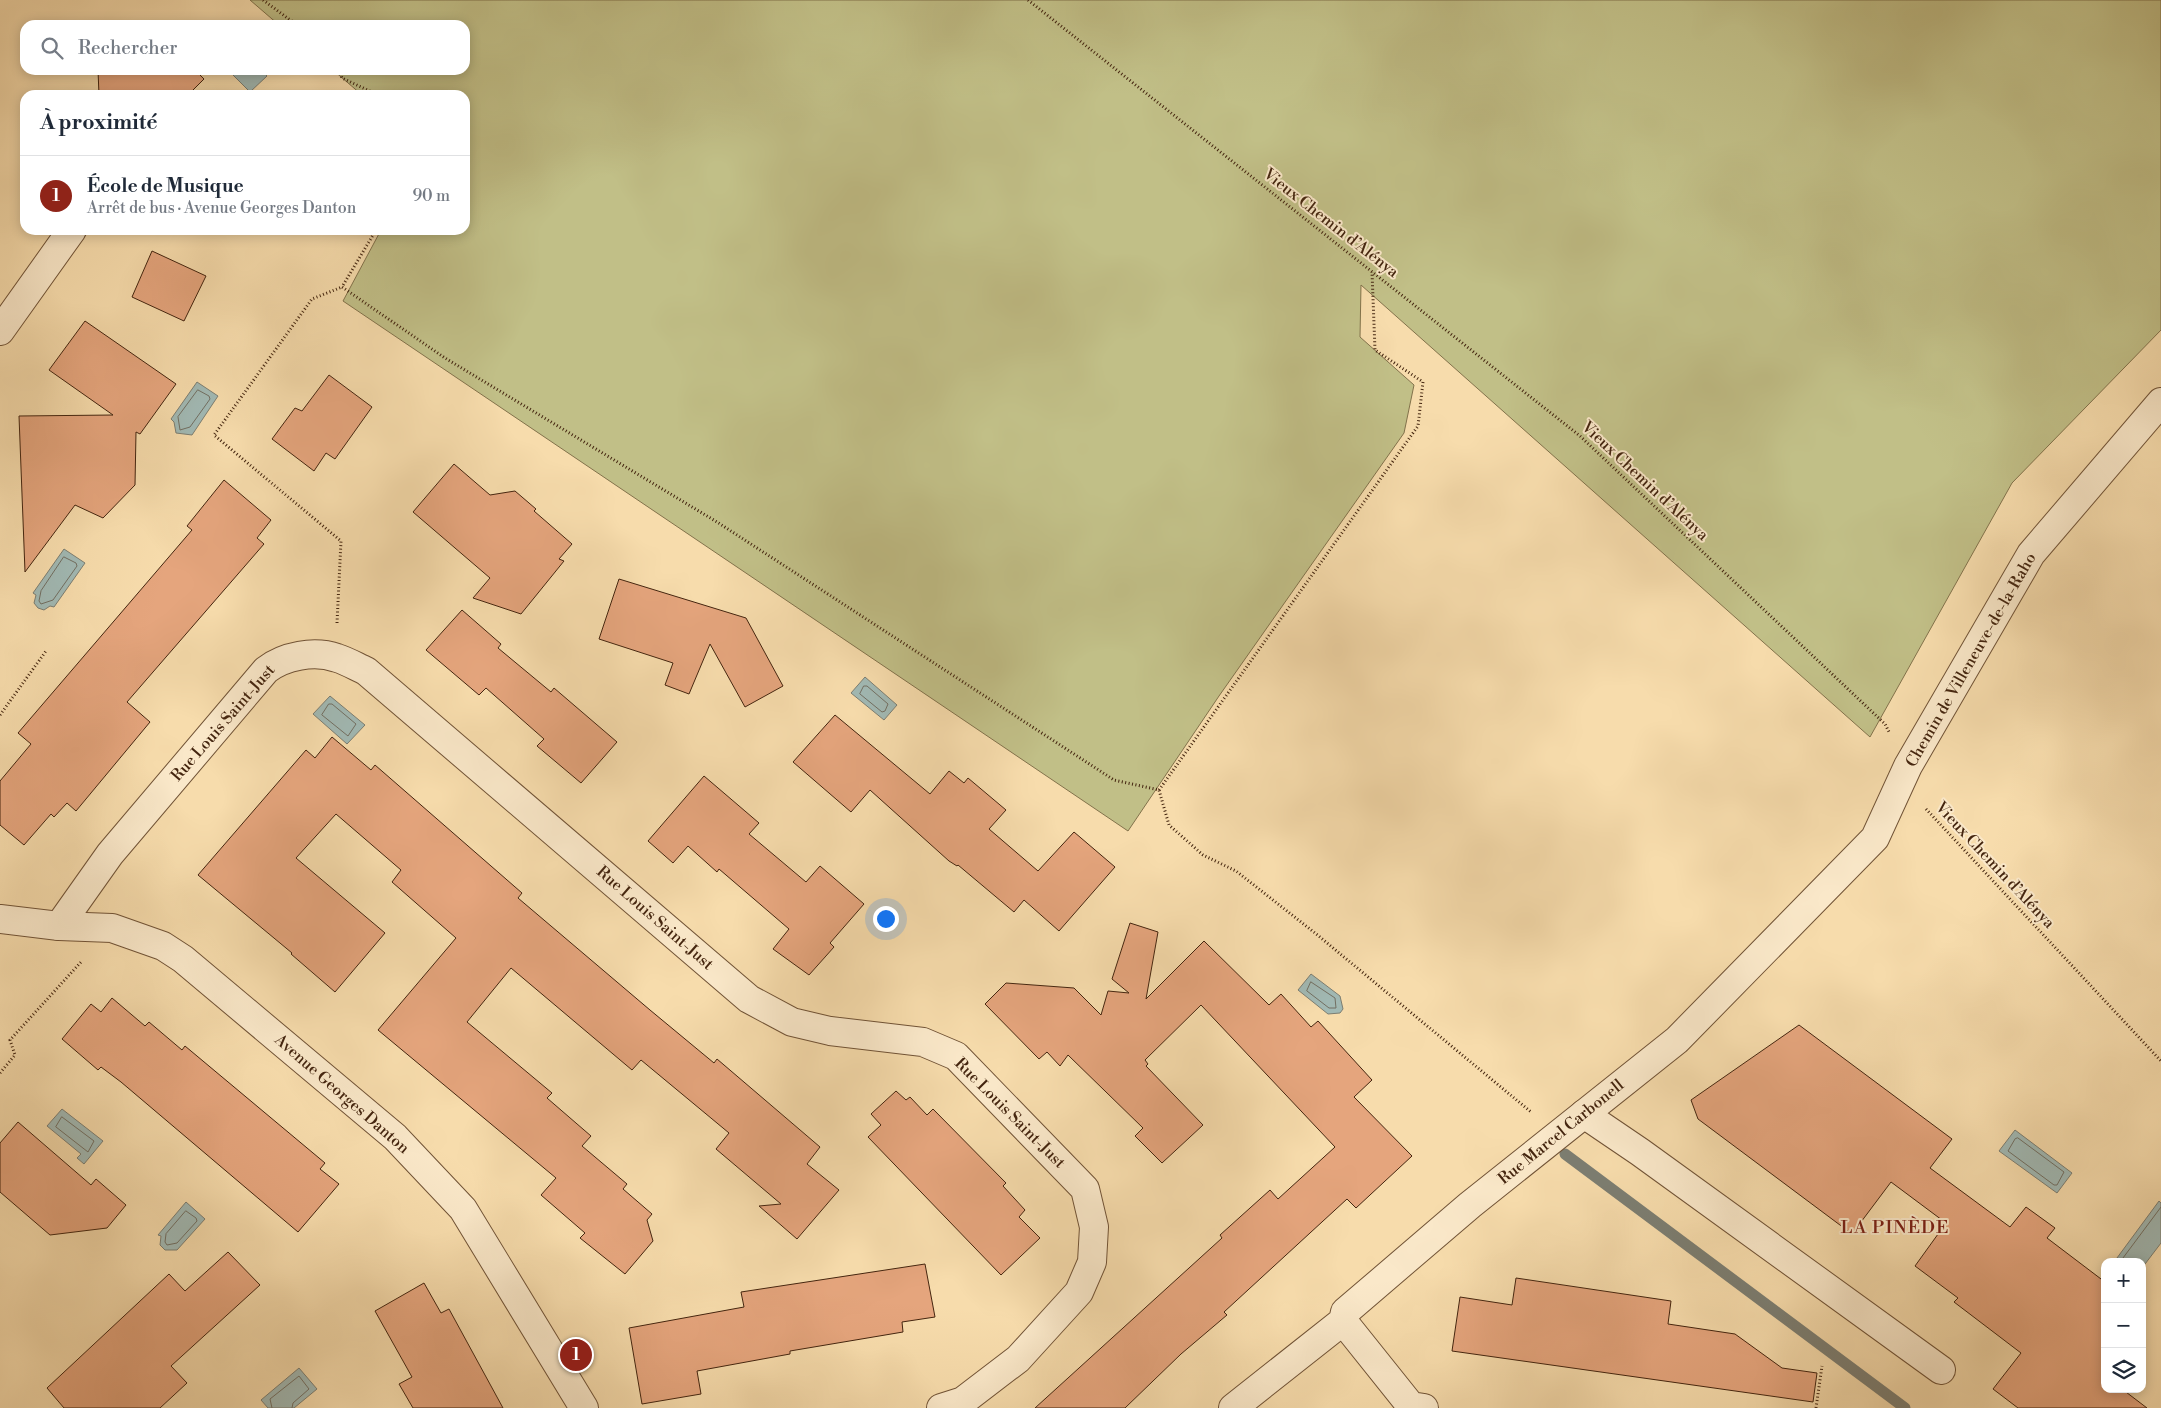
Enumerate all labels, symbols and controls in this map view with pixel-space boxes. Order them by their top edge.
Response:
search box [20,20,470,75]
icon: search [38,34,66,62]
text: Rechercher [78,36,177,60]
text: À proximité [40,110,157,136]
street label: Vieux Chemin d’Alénya [1259,163,1403,283]
text: École de Musique [87,174,244,198]
text: 1 [52,186,60,206]
text: 90 m [412,186,450,206]
text: Arrêt de bus · Avenue Georges Danton [87,198,356,218]
street label: Vieux Chemin d’Alénya [1577,416,1713,546]
street label: Chemin de Villeneuve-de-la-Raho [1901,549,2041,771]
street label: Rue Louis Saint-Just [167,660,279,786]
street label: Vieux Chemin d’Alénya [1930,797,2060,933]
street label: Rue Louis Saint-Just [592,862,718,974]
your location [873,906,899,932]
street label: Avenue Georges Danton [270,1029,414,1158]
street label: Rue Louis Saint-Just [950,1053,1070,1173]
street label: Rue Marcel Carbonell [1494,1075,1628,1189]
district label: LA PINÈDE [1840,1216,1950,1239]
map controls [2101,1258,2146,1393]
button: + [2101,1258,2146,1303]
button: − [2101,1303,2146,1348]
pin: 1 [560,1336,592,1374]
button: layers [2101,1348,2146,1393]

